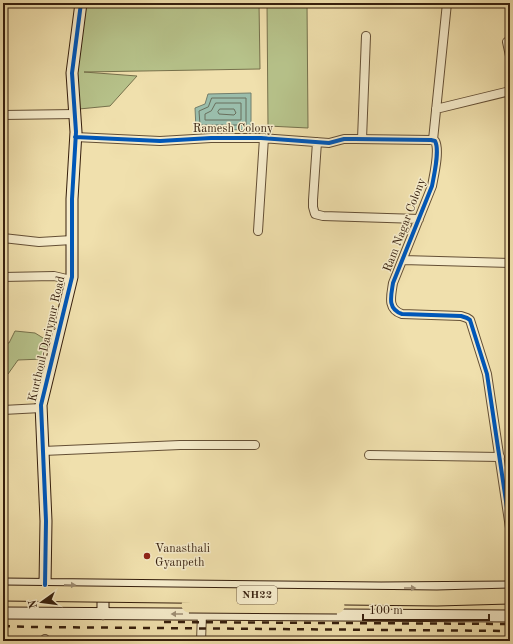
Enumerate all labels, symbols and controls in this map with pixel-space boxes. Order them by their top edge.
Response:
street label: Ramesh Colony [193,123,274,135]
street label: Ram Nagar Colony [382,176,429,274]
street label: Kurthoul-Dariypur Road [27,275,67,403]
place label: Vanasthali Gyanpeth [155,543,210,569]
marker: Vanasthali Gyanpeth [142,551,152,561]
north arrow [22,582,62,622]
one-way arrow [64,582,77,588]
one-way arrow [404,585,417,591]
road number: NH22 [237,586,277,604]
scale bar [363,596,489,622]
text: N [27,598,40,609]
text: 100 m [369,605,403,617]
one-way arrow [170,611,183,617]

